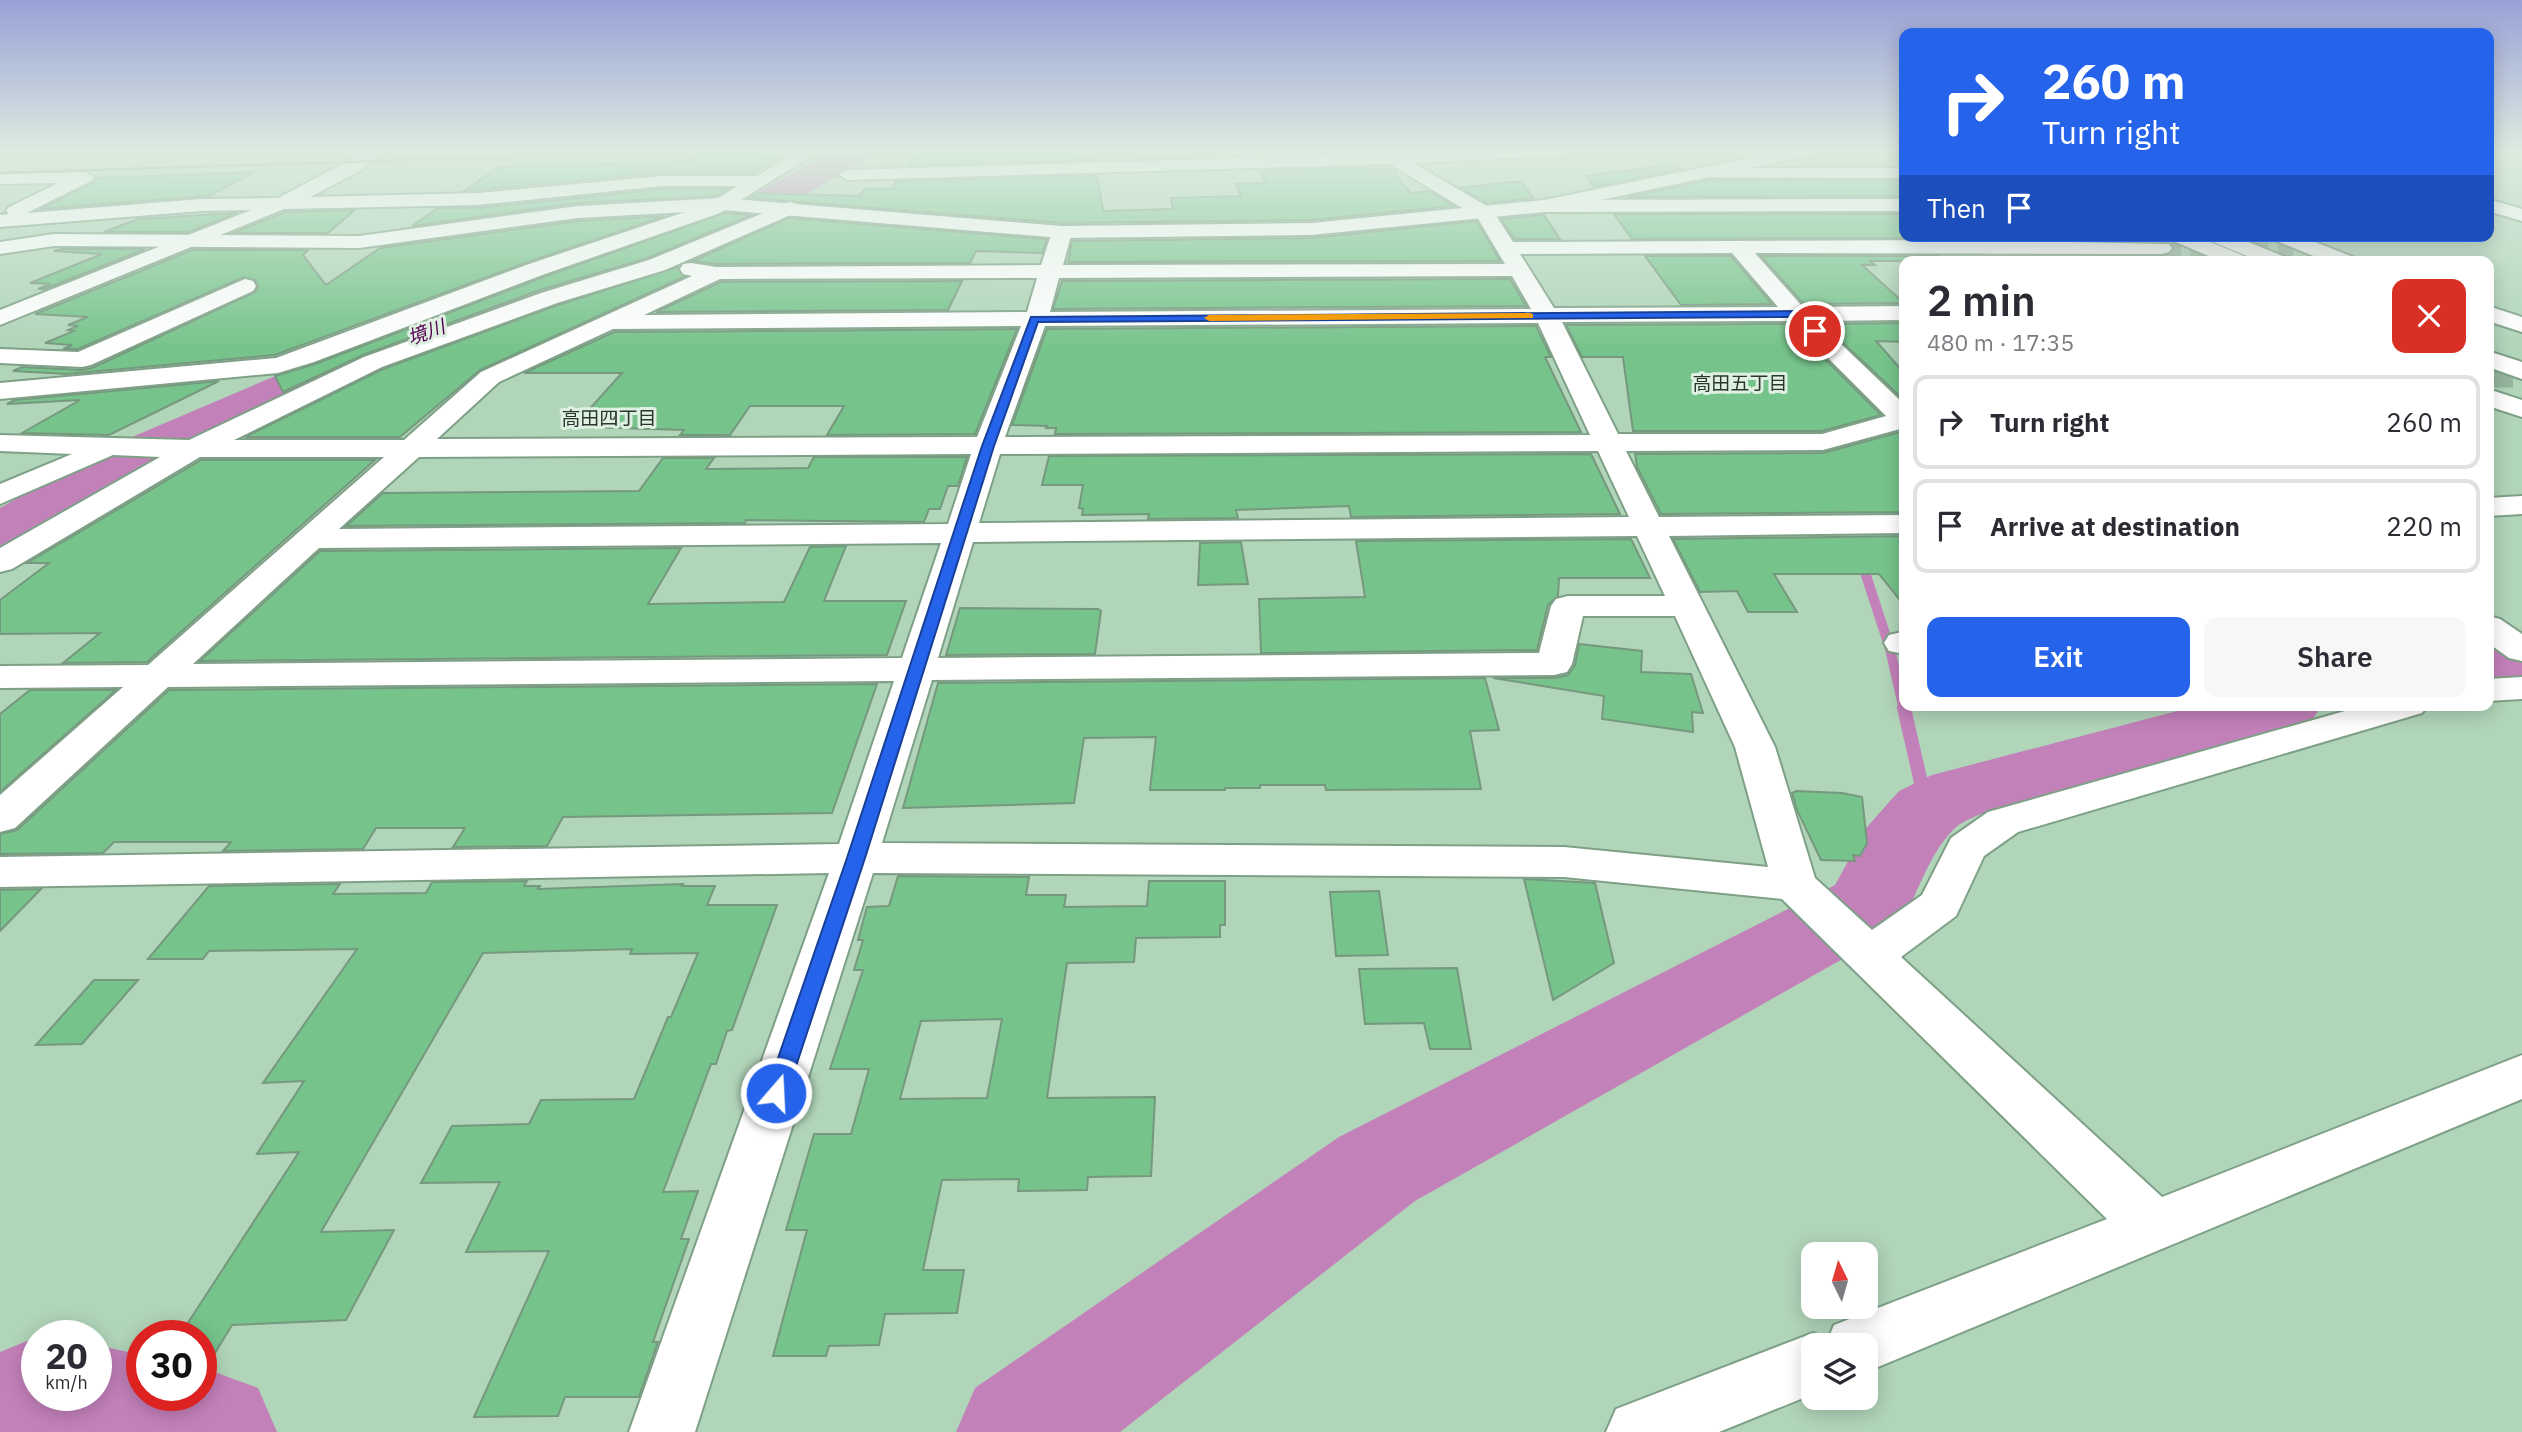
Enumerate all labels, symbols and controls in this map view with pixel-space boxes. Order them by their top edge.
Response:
text: 260 m [2042,49,2186,112]
icon: right [1927,56,2018,147]
text: Turn right [2042,111,2180,153]
icon: arrive [2000,189,2038,227]
text: Then [1927,191,1986,225]
text: 2 min [1927,273,2036,328]
button: close [2392,279,2466,353]
pin [1785,301,1845,361]
icon: arrive [1796,312,1834,350]
water label: 境川 [404,314,450,350]
text: 480 m · 17:35 [1927,327,2074,357]
district label: 高田五丁目 [1692,371,1788,395]
icon: right [1931,403,1969,441]
text: Turn right [1990,405,2109,439]
text: 260 m [2386,405,2462,439]
district label: 高田四丁目 [561,406,657,430]
icon: arrive [1931,507,1969,545]
text: Arrive at destination [1990,509,2240,543]
text: 220 m [2386,509,2462,543]
button: Exit [1927,617,2190,697]
button: Share [2204,617,2466,697]
position arrow [739,1056,813,1130]
north arrow [1801,1242,1878,1320]
map controls [1801,1242,1878,1410]
speed limit sign: 30 [126,1320,217,1411]
text: 20 [45,1333,88,1379]
button: layers [1801,1333,1878,1410]
text: km/h [45,1371,88,1394]

